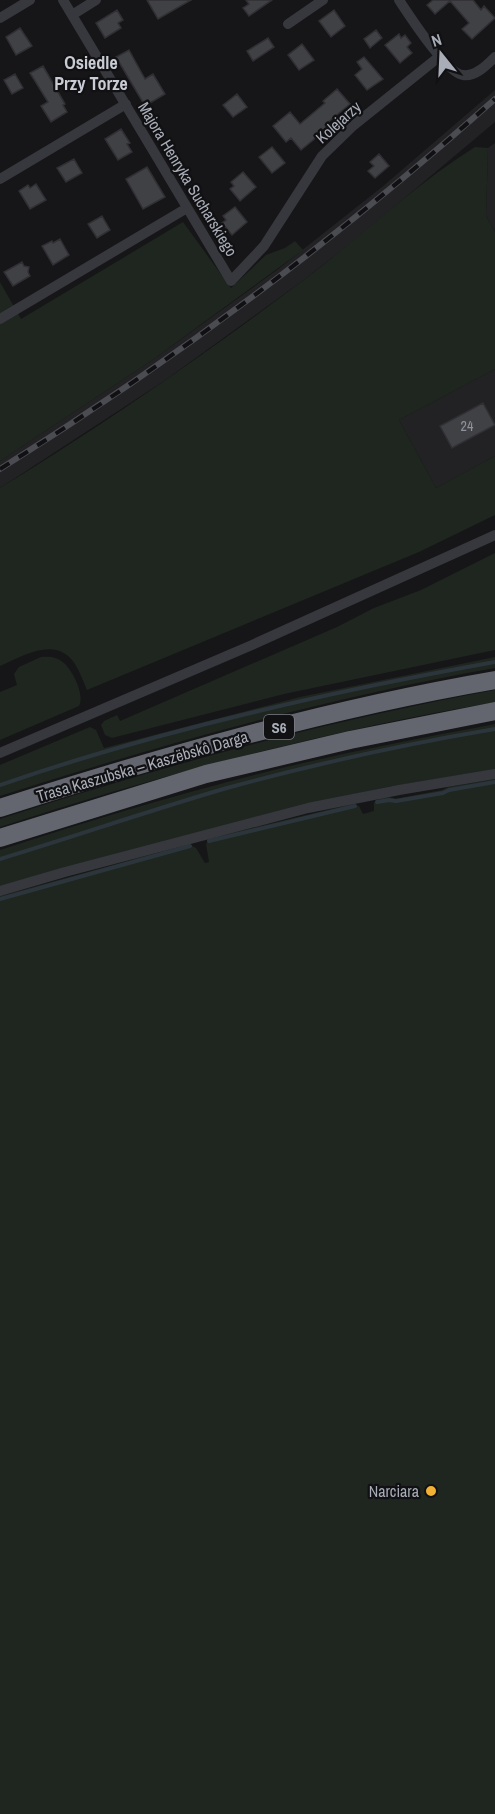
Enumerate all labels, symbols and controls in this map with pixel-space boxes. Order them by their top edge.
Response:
north arrow [411,24,471,84]
text: N [428,28,444,52]
district label: Osiedle Przy Torze [54,50,128,96]
street label: Kolejarzy [311,95,366,148]
street label: Majora Henryka Sucharskiego [133,98,243,260]
house number: 24 [461,417,474,435]
road number: S6 [264,715,294,739]
street label: Trasa Kaszubska – Kaszëbskô Darga [34,725,251,807]
place label: Narciara [369,1480,420,1502]
marker: Narciara [424,1484,438,1498]

